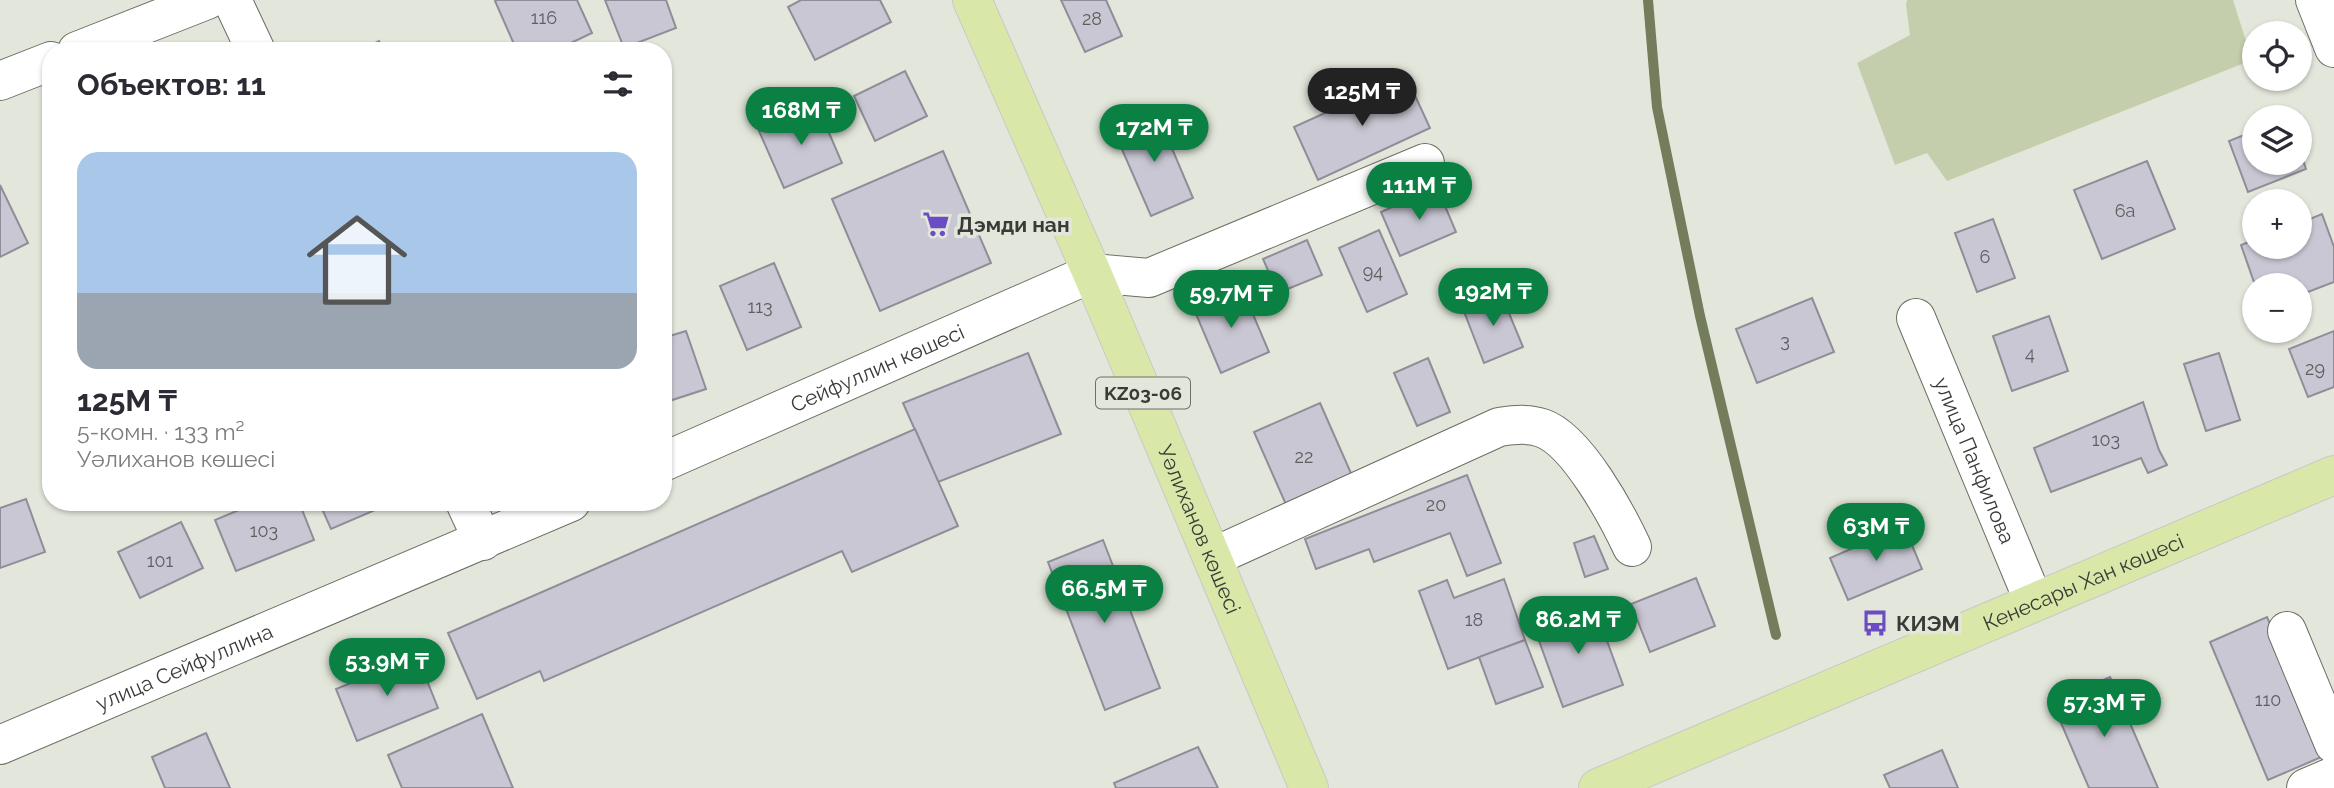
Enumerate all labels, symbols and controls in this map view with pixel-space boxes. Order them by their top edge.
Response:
house number: 116 [531,7,557,28]
house number: 28 [1082,8,1102,29]
map controls [2242,21,2312,343]
button: locate [2242,21,2312,91]
icon: filters [599,65,637,103]
text: Объектов: 11 [77,67,266,102]
pin: 125M ₸ [1305,68,1419,128]
text: 125M ₸ [1324,77,1400,104]
pin: 168M ₸ [744,88,858,147]
text: 168M ₸ [762,96,840,123]
pin: 172M ₸ [1097,104,1211,164]
button: layers [2242,105,2312,175]
text: 172M ₸ [1116,113,1192,140]
pin: 111M ₸ [1362,162,1476,222]
text: 111M ₸ [1382,171,1456,198]
button: + [2242,189,2312,259]
icon: home [294,197,420,323]
house number: 6а [2115,200,2135,221]
supermarket icon: Дэмди нан [921,209,951,239]
place label: Дэмди нан [957,212,1070,237]
house number: 6 [1980,246,1991,267]
house number: 94 [1363,261,1383,282]
pin: 192M ₸ [1436,268,1550,328]
pin: 59.7M ₸ [1166,270,1296,330]
button: − [2242,273,2312,343]
text: 192M ₸ [1454,277,1532,304]
text: 59.7M ₸ [1189,279,1273,306]
house number: 113 [747,296,773,317]
street label: Сейфуллин көшесі [787,319,968,417]
house number: 3 [1780,330,1790,351]
house number: 4 [2025,343,2035,364]
house number: 29 [2305,358,2325,379]
street label: улица Панфилова [1929,373,2021,547]
road number: KZ03-06 [1096,378,1190,408]
text: 125M ₸ [77,383,177,418]
text: 5-комн. · 133 m² [77,418,244,445]
house number: 103 [2092,429,2120,450]
street label: Уәлиханов көшесі [1153,441,1247,617]
text: Уәлиханов көшесі [77,445,275,472]
house number: 22 [1295,446,1313,467]
house number: 20 [1426,494,1446,515]
pin: 63M ₸ [1827,504,1925,563]
text: 63M ₸ [1843,512,1909,539]
house number: 103 [250,520,278,541]
street label: Кенесары Хан көшесі [1979,528,2187,635]
house number: 101 [147,550,174,571]
pin: 66.5M ₸ [1039,566,1169,625]
text: 66.5M ₸ [1061,574,1147,601]
pin: 86.2M ₸ [1513,596,1643,656]
text: 86.2M ₸ [1535,605,1621,632]
bus stop icon: КИЭМ [1860,608,1890,638]
house number: 18 [1465,609,1483,630]
place label: КИЭМ [1896,611,1960,636]
street label: улица Сейфуллина [92,618,276,715]
pin: 53.9M ₸ [322,638,452,698]
text: 53.9M ₸ [345,647,429,674]
pin: 57.3M ₸ [2039,680,2169,739]
text: 57.3M ₸ [2063,688,2145,715]
house number: 110 [2255,689,2281,710]

